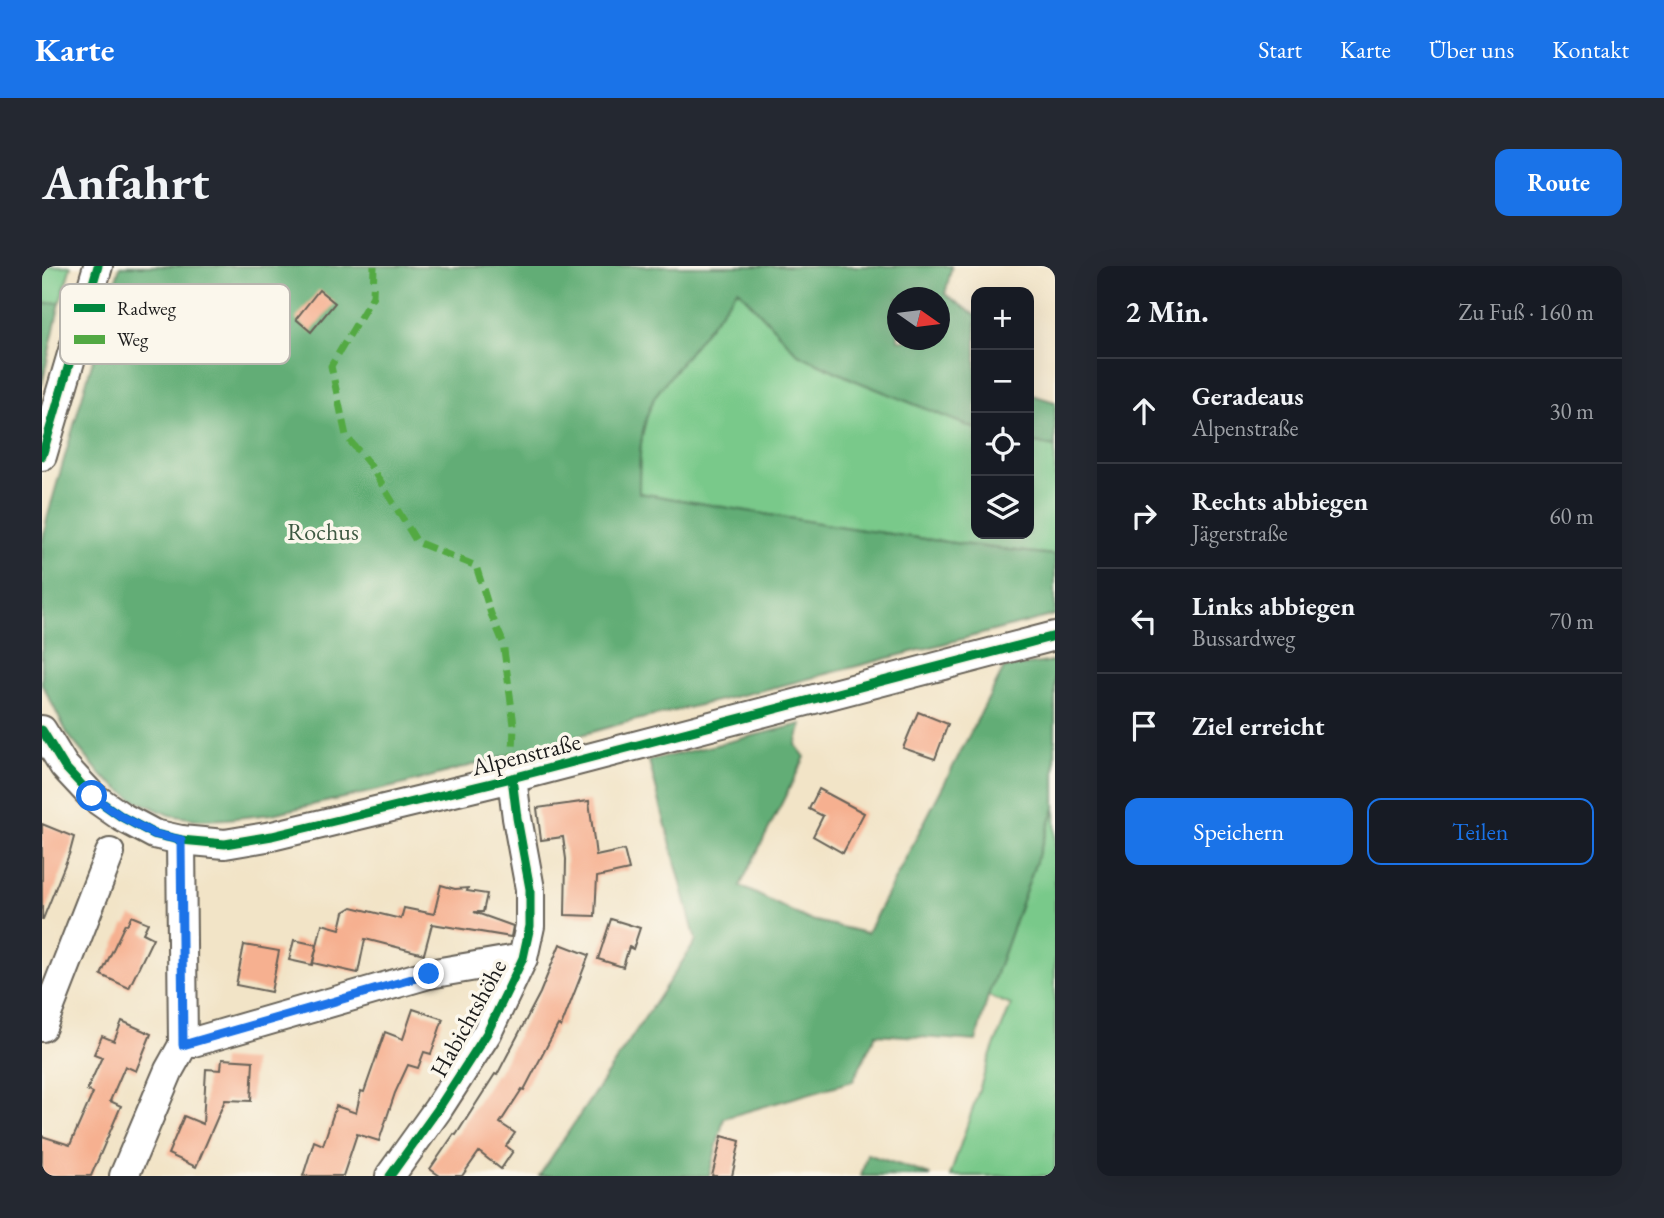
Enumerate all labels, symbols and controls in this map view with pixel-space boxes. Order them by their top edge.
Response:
text: Karte [35,28,114,71]
text: Start [1258,34,1302,65]
text: Karte [1340,34,1391,65]
text: Über uns [1429,34,1514,65]
text: Kontakt [1552,34,1629,65]
button: Route [1495,149,1622,216]
text: Anfahrt [42,150,209,214]
legend [60,284,290,364]
north arrow [887,287,950,350]
map controls [971,287,1034,539]
button: + [971,287,1034,350]
text: 2 Min. [1125,292,1209,331]
text: Radweg [117,296,177,321]
text: Zu Fuß · 160 m [1459,297,1594,327]
text: Weg [117,327,149,352]
button: − [971,350,1034,413]
text: Geradeaus [1192,379,1304,413]
icon: ahead [1125,392,1163,430]
text: 30 m [1549,396,1594,426]
button: locate [971,413,1034,476]
text: Alpenstraße [1192,413,1299,443]
button: layers [971,476,1034,539]
text: Rechts abbiegen [1192,484,1368,518]
icon: right [1125,497,1163,535]
text: 60 m [1549,501,1594,531]
park label: Rochus [287,516,359,547]
text: Jägerstraße [1192,518,1288,548]
text: Links abbiegen [1192,589,1355,623]
icon: left [1125,602,1163,640]
text: 70 m [1549,606,1594,636]
text: Bussardweg [1192,623,1295,653]
icon: arrive [1125,707,1163,745]
text: Ziel erreicht [1192,709,1324,743]
street label: Alpenstraße [467,726,584,783]
route start [76,780,107,811]
button: Speichern [1125,798,1353,865]
button: Teilen [1367,798,1594,865]
street label: Habichtshöhe [423,954,513,1082]
route end [413,958,444,989]

